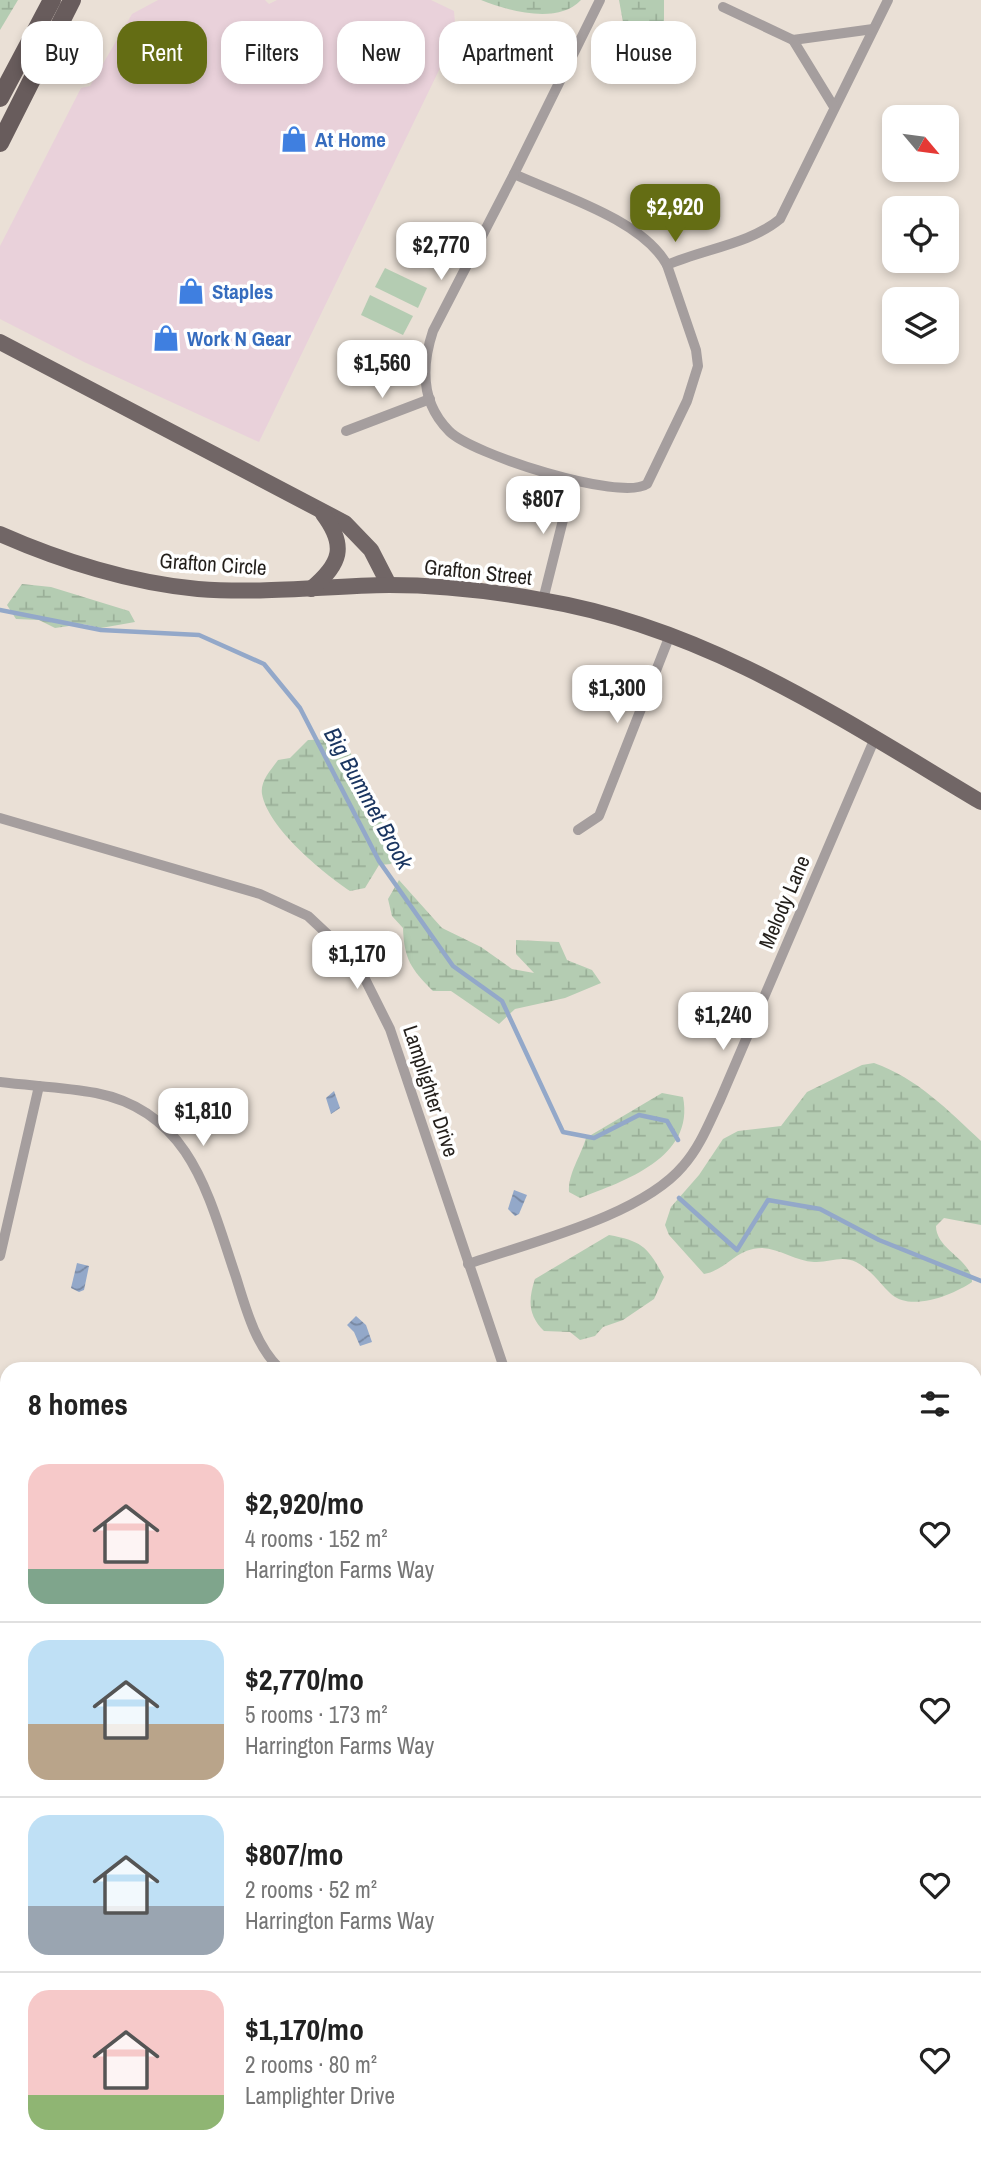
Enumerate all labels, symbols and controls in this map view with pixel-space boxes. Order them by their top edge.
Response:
chip: Buy [21,21,103,84]
chip: Rent [117,21,207,84]
chip: Filters [221,21,323,84]
chip: New [337,21,425,84]
chip: Apartment [439,21,577,84]
chip: House [591,21,696,84]
north arrow [882,105,959,182]
map controls [882,105,959,364]
shop icon: At Home [279,124,309,154]
place label: At Home [315,125,386,154]
pin: $2,920 [618,184,732,244]
text: $2,920 [646,191,704,222]
button: locate [882,196,959,273]
pin: $2,770 [384,222,498,282]
text: $2,770 [412,229,470,260]
shop icon: Staples [176,276,206,306]
place label: Staples [212,277,273,306]
button: layers [882,287,959,364]
shop icon: Work N Gear [151,323,181,353]
place label: Work N Gear [187,324,291,353]
pin: $1,560 [325,340,439,400]
text: $1,560 [353,347,411,378]
pin: $807 [502,476,584,536]
text: $807 [522,483,564,514]
street label: Grafton Circle [159,546,267,582]
street label: Grafton Street [423,552,534,592]
pin: $1,300 [560,666,674,725]
text: $1,300 [588,672,646,703]
water label: Big Bummet Brook [317,721,422,876]
street label: Melody Lane [751,851,817,953]
pin: $1,170 [300,932,414,991]
text: $1,170 [328,938,386,969]
pin: $1,240 [666,992,780,1052]
text: $1,240 [694,999,752,1030]
street label: Lamplighter Drive [396,1021,466,1161]
pin: $1,810 [146,1088,260,1148]
text: $1,810 [174,1095,232,1126]
text: 8 homes [28,1384,128,1424]
icon: filters [916,1385,954,1423]
text: $2,920/mo [245,1483,364,1523]
icon: home [84,1492,168,1576]
icon: heart [916,1515,954,1553]
text: 4 rooms · 152 m² [245,1523,388,1554]
text: Harrington Farms Way [245,1554,434,1585]
text: $2,770/mo [245,1659,364,1699]
icon: home [84,1668,168,1752]
icon: heart [916,1691,954,1729]
text: 5 rooms · 173 m² [245,1699,388,1730]
text: Harrington Farms Way [245,1730,434,1761]
text: $807/mo [245,1834,343,1874]
icon: home [84,1843,168,1927]
icon: heart [916,1866,954,1904]
text: 2 rooms · 52 m² [245,1874,377,1905]
text: Harrington Farms Way [245,1905,434,1936]
text: $1,170/mo [245,2009,364,2049]
icon: home [84,2018,168,2102]
icon: heart [916,2041,954,2079]
text: 2 rooms · 80 m² [245,2049,377,2080]
text: Lamplighter Drive [245,2080,395,2111]

